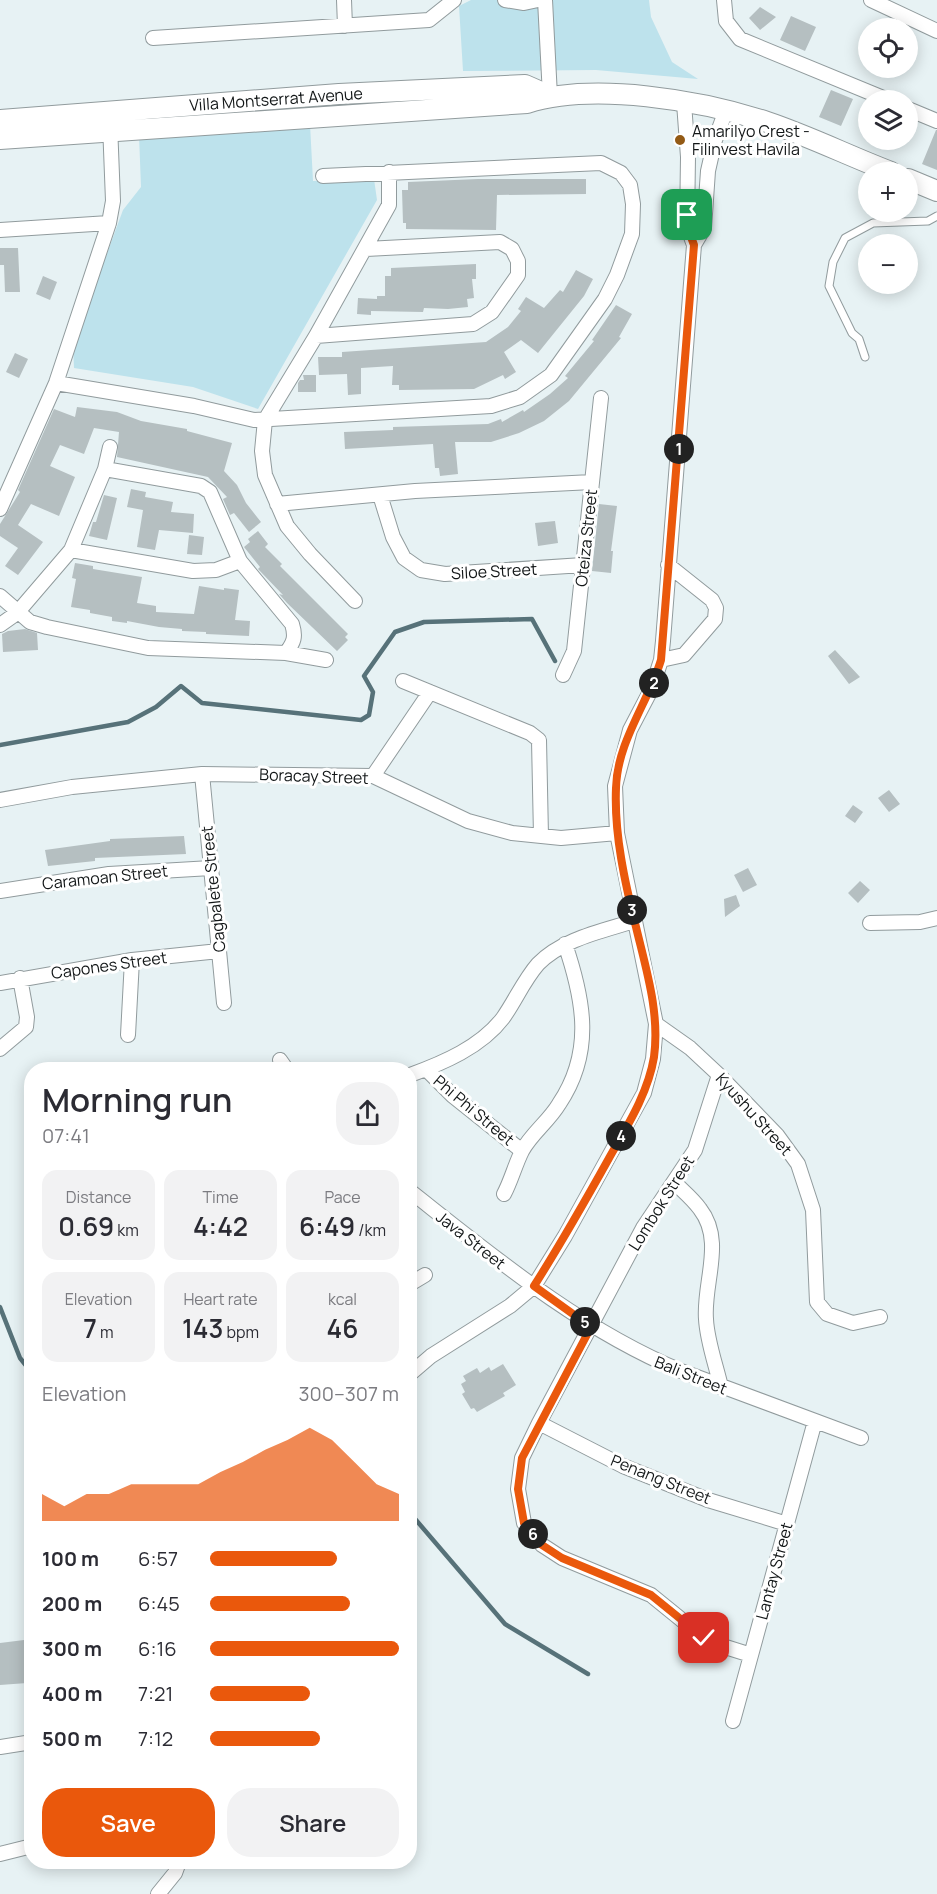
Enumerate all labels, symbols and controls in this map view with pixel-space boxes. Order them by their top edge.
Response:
map controls [858,18,918,294]
button: locate [858,18,918,78]
street label: Villa Montserrat Avenue [189,82,363,116]
button: layers [858,90,918,150]
place label: Amarilyo Crest - Filinvest Havila [692,120,810,160]
marker: Amarilyo Crest - Filinvest Havila [673,133,687,147]
button: + [858,162,918,222]
pin [661,189,712,240]
icon: arrive [670,198,703,231]
button: − [858,234,918,294]
pin: 1 [664,434,694,464]
text: 1 [675,438,683,460]
street label: Oteiza Street [570,488,602,588]
street label: Siloe Street [450,558,538,584]
pin: 2 [639,668,669,698]
text: 2 [649,672,659,694]
street label: Boracay Street [259,763,369,789]
street label: Cagbalete Street [195,825,231,953]
street label: Caramoan Street [41,859,169,895]
pin: 3 [617,895,647,925]
text: 3 [627,899,637,921]
street label: Capones Street [50,946,168,984]
street label: Kyushu Street [711,1068,797,1160]
street label: Phi Phi Street [429,1070,519,1150]
text: Morning run [42,1077,232,1122]
button: share [336,1082,399,1145]
pin: 4 [606,1121,636,1151]
text: 07:41 [42,1122,90,1149]
text: 4 [616,1125,626,1147]
street label: Lombok Street [623,1151,699,1255]
text: Distance [66,1186,131,1208]
text: Time [202,1186,239,1208]
text: Pace [324,1186,361,1208]
street label: Java Street [432,1206,510,1274]
text: 0.69 [58,1208,114,1244]
text: 4:42 [193,1208,248,1244]
text: 6:49 [299,1208,355,1244]
text: km [114,1219,139,1241]
text: /km [355,1219,386,1241]
text: Elevation [65,1288,132,1310]
text: Heart rate [183,1288,258,1310]
text: kcal [328,1288,357,1310]
pin: 5 [570,1307,600,1337]
text: 7 [83,1310,97,1346]
text: 143 [182,1310,223,1346]
text: 46 [327,1310,358,1346]
text: 5 [580,1311,590,1333]
text: m [97,1321,114,1343]
text: bpm [223,1321,259,1343]
street label: Bali Street [651,1350,731,1400]
text: Elevation [42,1380,126,1407]
text: 300–307 m [298,1380,399,1407]
street label: Penang Street [608,1449,714,1509]
pin: 6 [518,1519,548,1549]
street label: Lantay Street [750,1520,798,1622]
text: 6 [528,1523,538,1545]
text: 100 m [42,1545,99,1572]
text: 6:57 [138,1545,178,1572]
text: 200 m [42,1590,102,1617]
text: 6:45 [138,1590,180,1617]
pin [678,1612,729,1663]
icon: check [687,1621,720,1654]
text: 300 m [42,1635,102,1662]
text: 6:16 [138,1635,177,1662]
text: 400 m [42,1680,102,1707]
text: 7:21 [138,1680,173,1707]
text: 500 m [42,1725,102,1752]
text: 7:12 [138,1725,173,1752]
button: Save [42,1788,215,1857]
button: Share [227,1788,399,1857]

